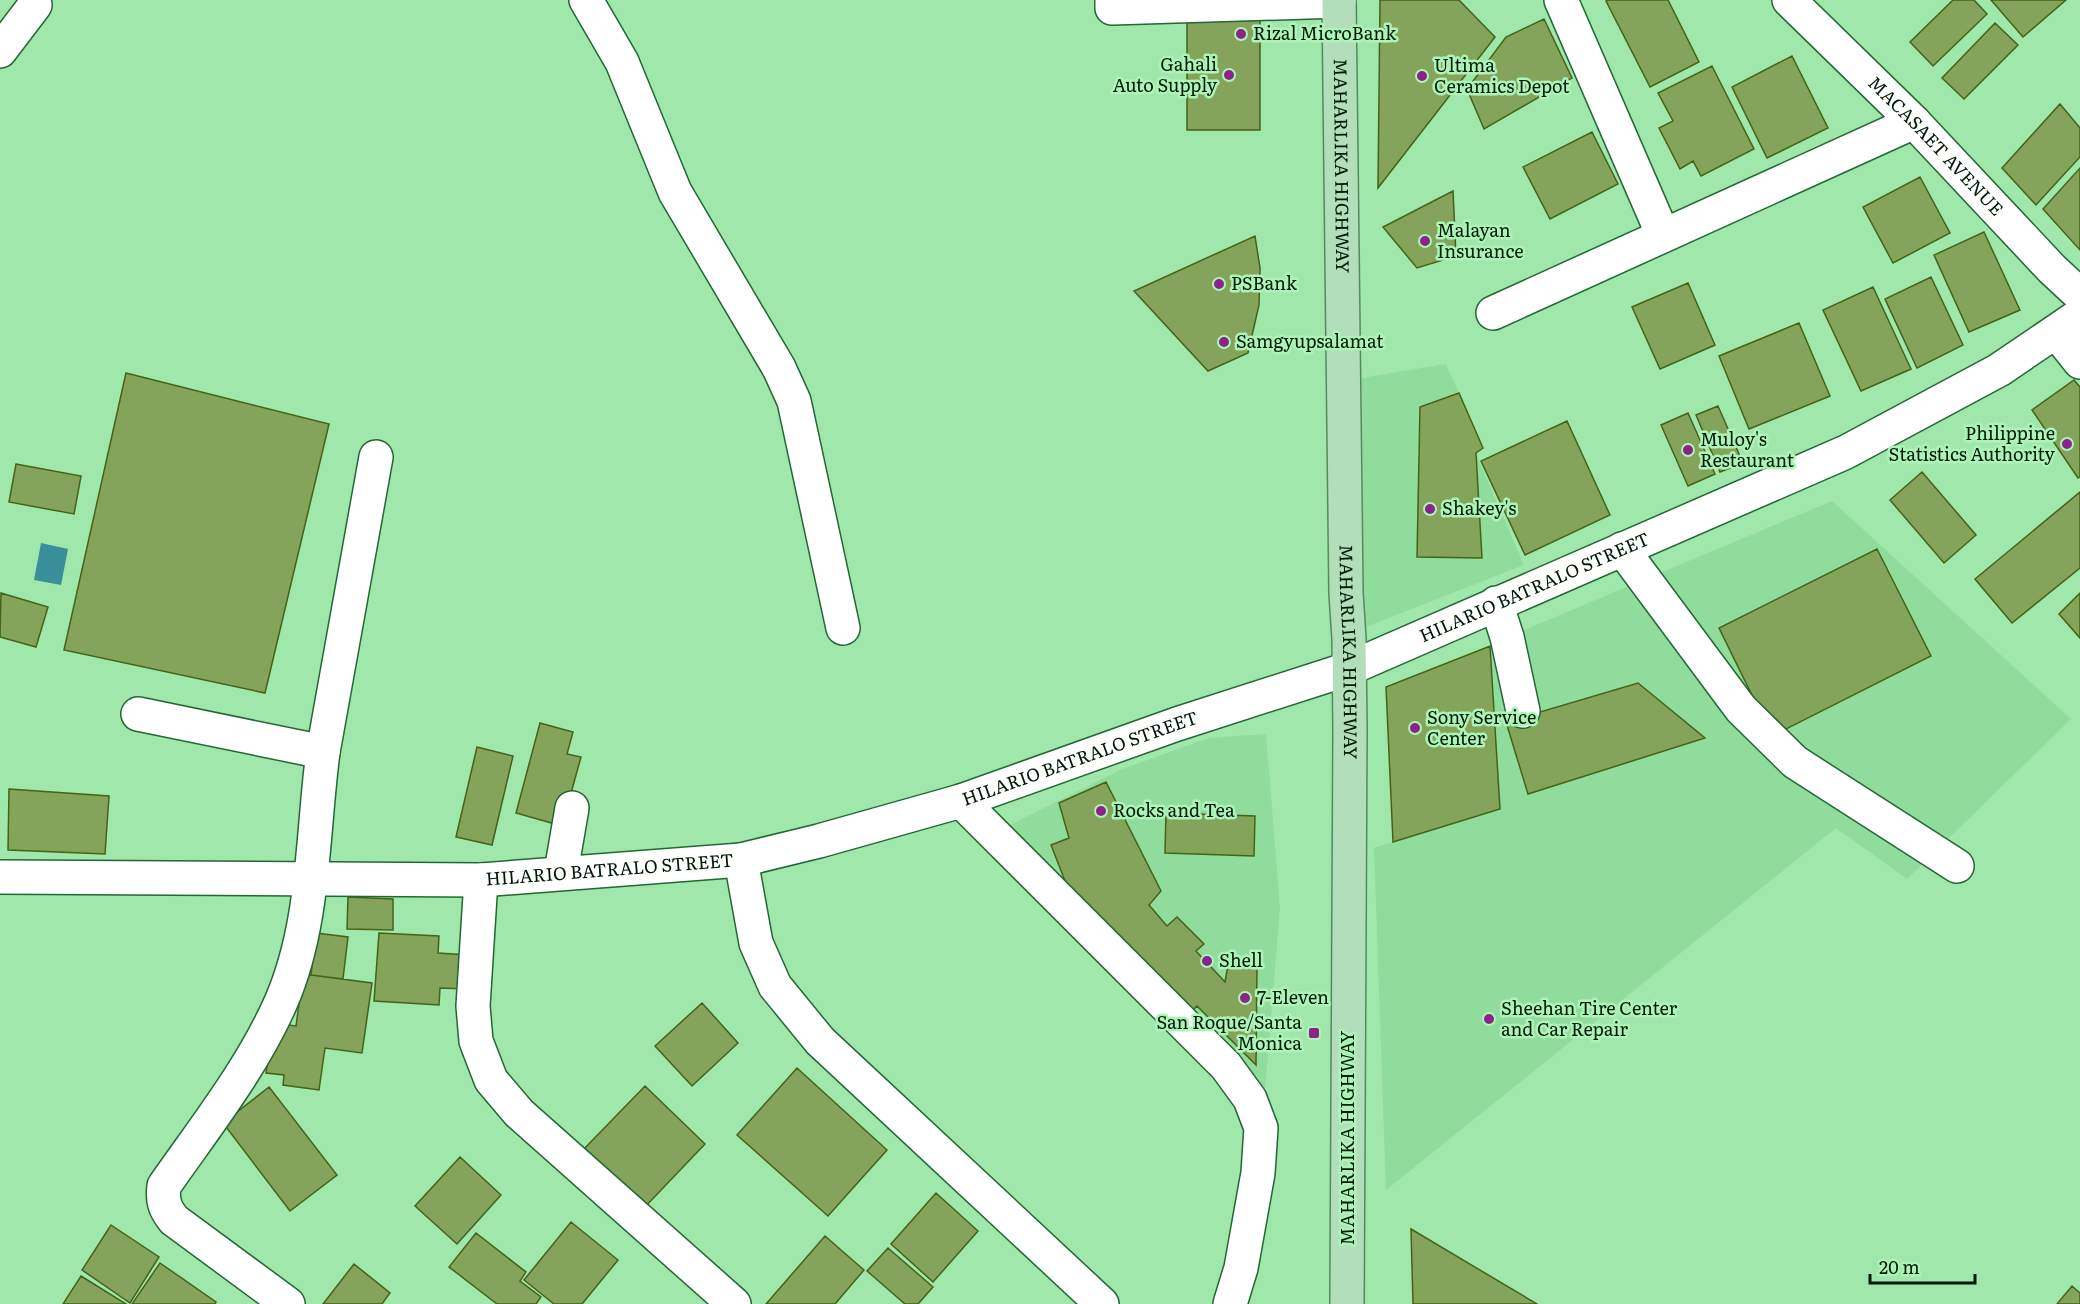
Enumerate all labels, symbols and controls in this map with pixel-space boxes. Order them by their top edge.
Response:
place label: Rizal MicroBank [1253,19,1397,46]
marker: Rizal MicroBank [1234,27,1248,41]
place label: Gahali Auto Supply [1113,50,1218,98]
place label: Ultima Ceramics Depot [1434,51,1570,99]
street label: MAHARLIKA HIGHWAY [1328,58,1357,274]
marker: Gahali Auto Supply [1222,68,1236,82]
marker: Ultima Ceramics Depot [1415,69,1429,83]
street label: MACASAET AVENUE [1863,69,2010,221]
place label: Malayan Insurance [1437,216,1524,264]
marker: Malayan Insurance [1418,234,1432,248]
place label: PSBank [1231,269,1298,296]
marker: PSBank [1212,277,1226,291]
place label: Samgyupsalamat [1236,327,1384,354]
marker: Samgyupsalamat [1217,335,1231,349]
place label: Philippine Statistics Authority [1889,419,2056,467]
place label: Muloy's Restaurant [1700,425,1795,473]
marker: Philippine Statistics Authority [2060,437,2074,451]
marker: Muloy's Restaurant [1681,443,1695,457]
place label: Shakey's [1442,494,1516,521]
marker: Shakey's [1423,502,1437,516]
street label: HILARIO BATRALO STREET [1415,524,1653,648]
street label: MAHARLIKA HIGHWAY [1333,544,1365,760]
street label: HILARIO BATRALO STREET [958,703,1201,812]
place label: Sony Service Center [1427,703,1536,751]
marker: Sony Service Center [1408,721,1422,735]
place label: Rocks and Tea [1113,796,1235,823]
marker: Rocks and Tea [1094,804,1108,818]
street label: HILARIO BATRALO STREET [485,846,734,892]
place label: Shell [1219,946,1263,973]
marker: Shell [1200,954,1214,968]
place label: 7-Eleven [1257,983,1329,1010]
marker: 7-Eleven [1238,991,1252,1005]
place label: Sheehan Tire Center and Car Repair [1501,994,1678,1042]
place label: San Roque/Santa Monica [1157,1008,1302,1056]
marker: Sheehan Tire Center and Car Repair [1482,1012,1496,1026]
marker: San Roque/Santa Monica [1307,1026,1321,1040]
street label: MAHARLIKA HIGHWAY [1333,1030,1360,1245]
scale bar [1870,1247,1975,1285]
text: 20 m [1879,1253,1920,1280]

